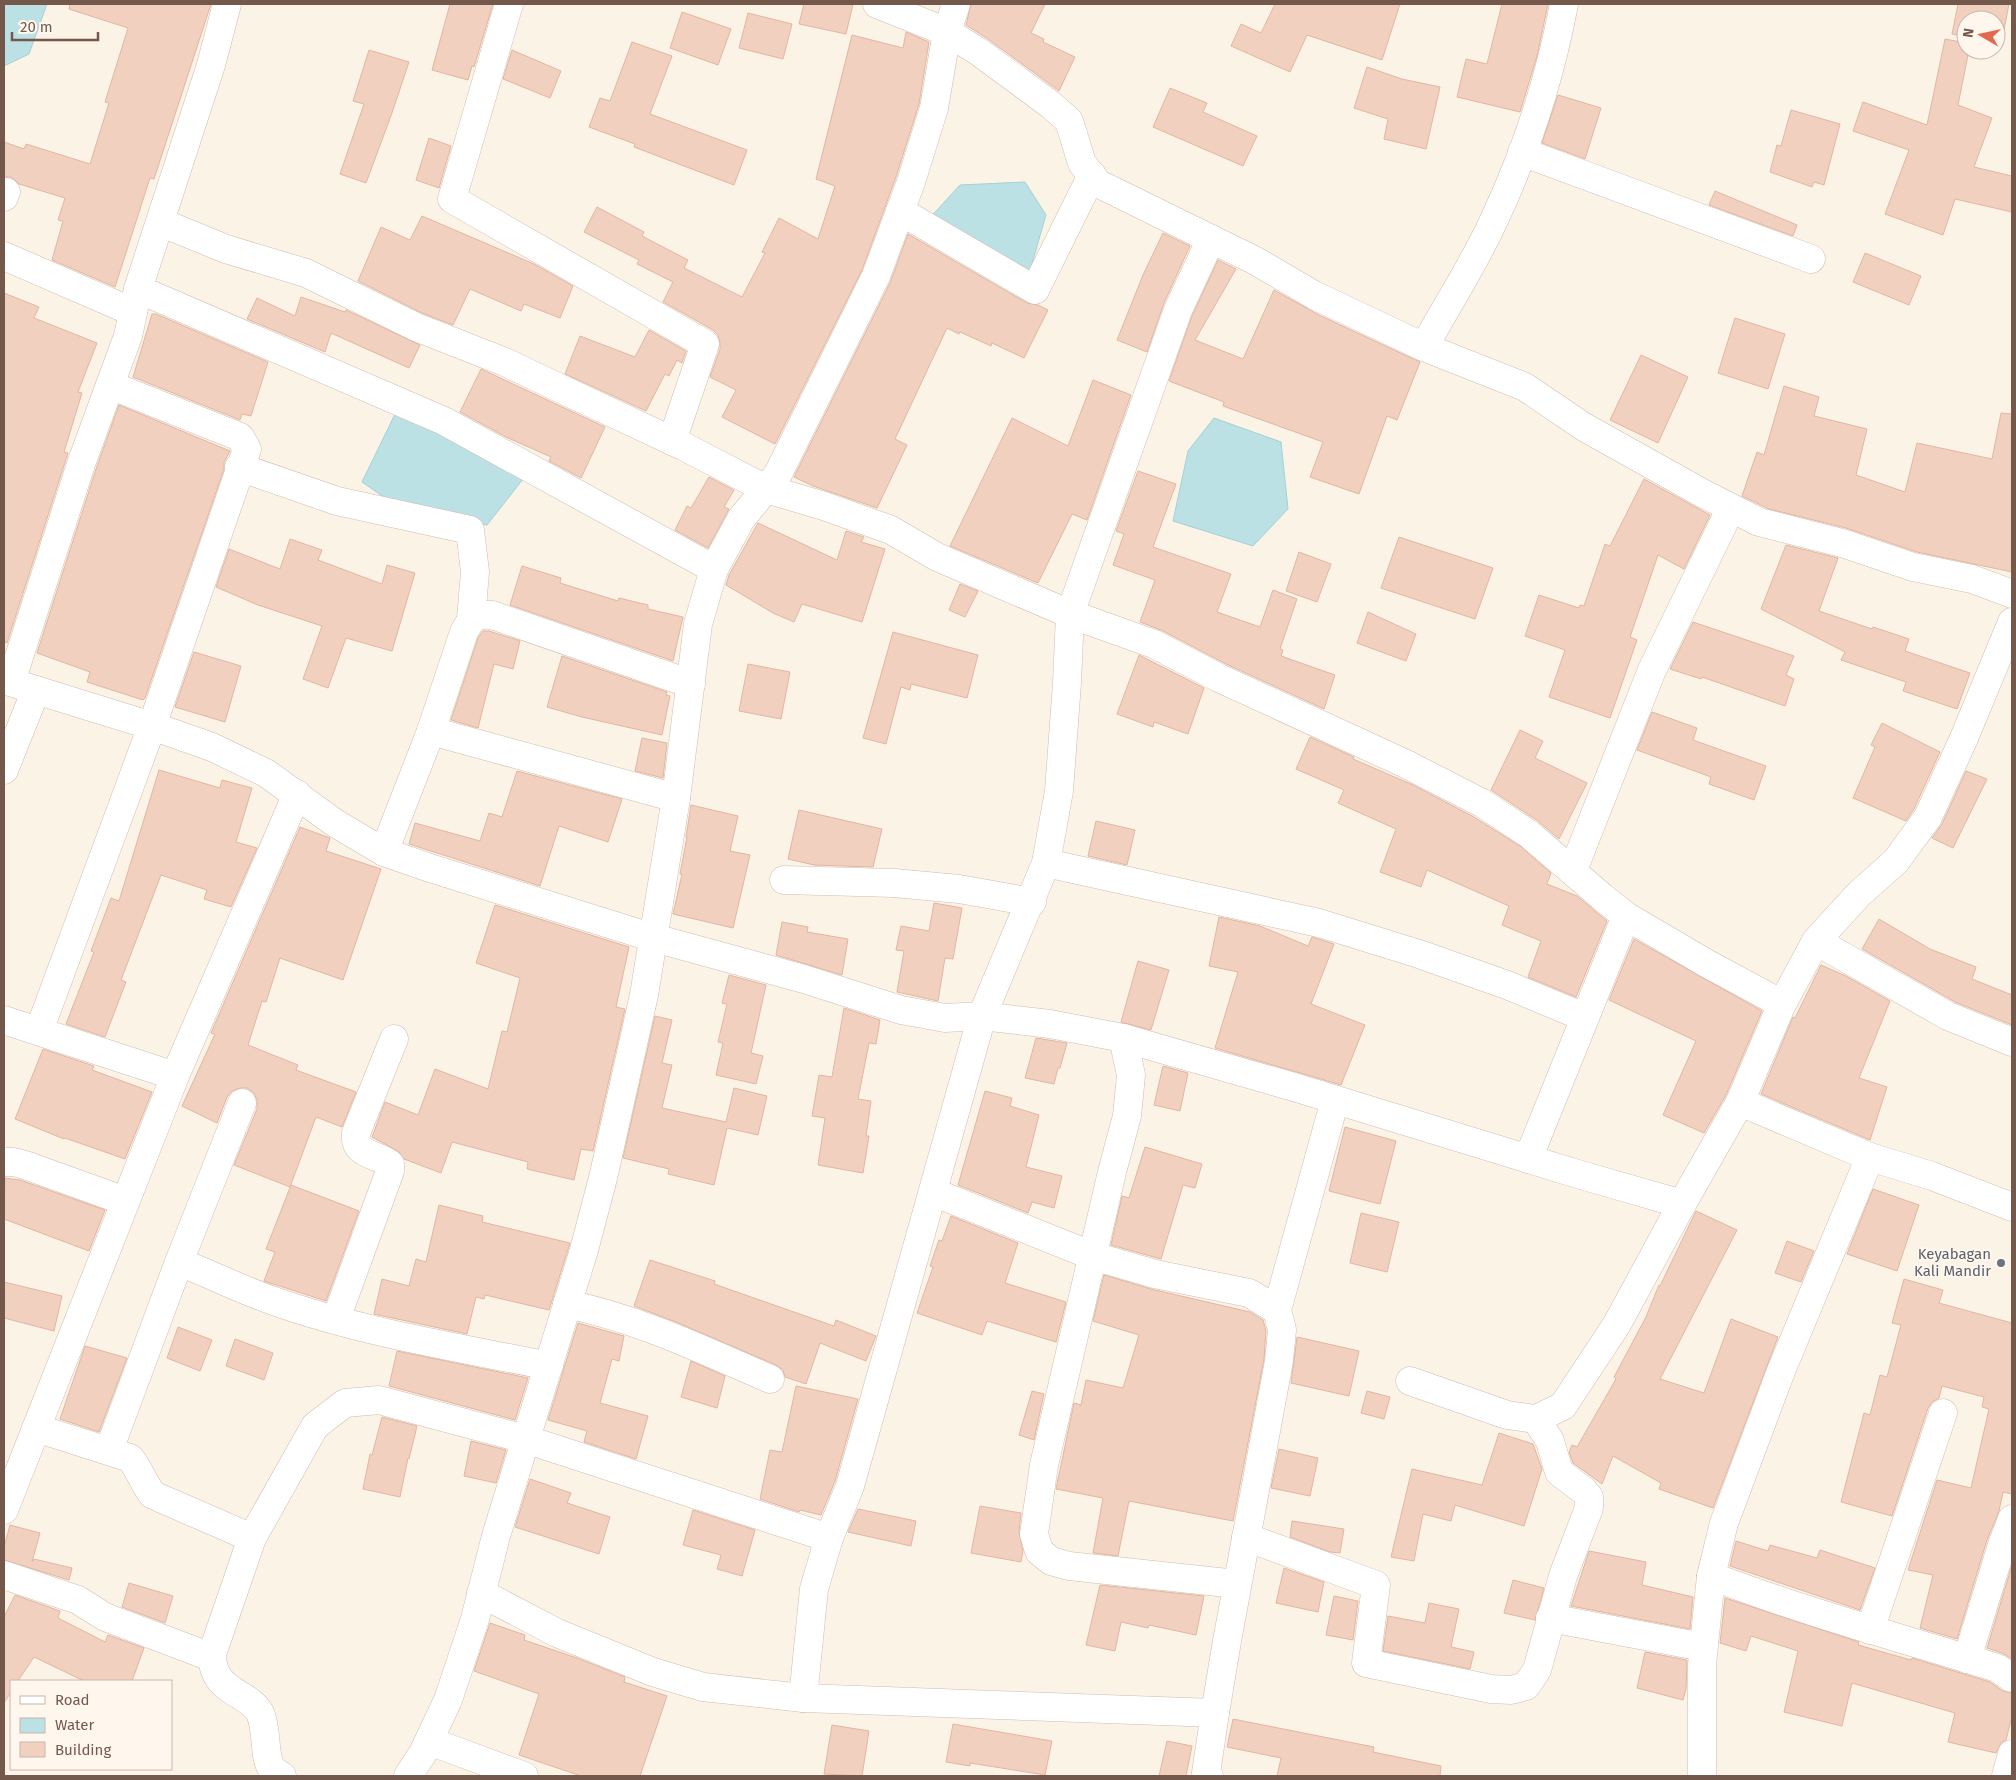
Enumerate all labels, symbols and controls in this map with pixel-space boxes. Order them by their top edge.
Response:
scale bar [12,10,99,42]
north arrow [1956,10,2006,60]
text: 20 m [20,18,53,36]
text: N [1960,27,1978,39]
place label: Keyabagan Kali Mandir [1914,1245,1991,1280]
marker: Keyabagan Kali Mandir [1995,1257,2007,1269]
legend [10,1680,172,1770]
text: Road [55,1691,90,1709]
text: Water [55,1716,94,1734]
text: Building [55,1741,111,1759]

